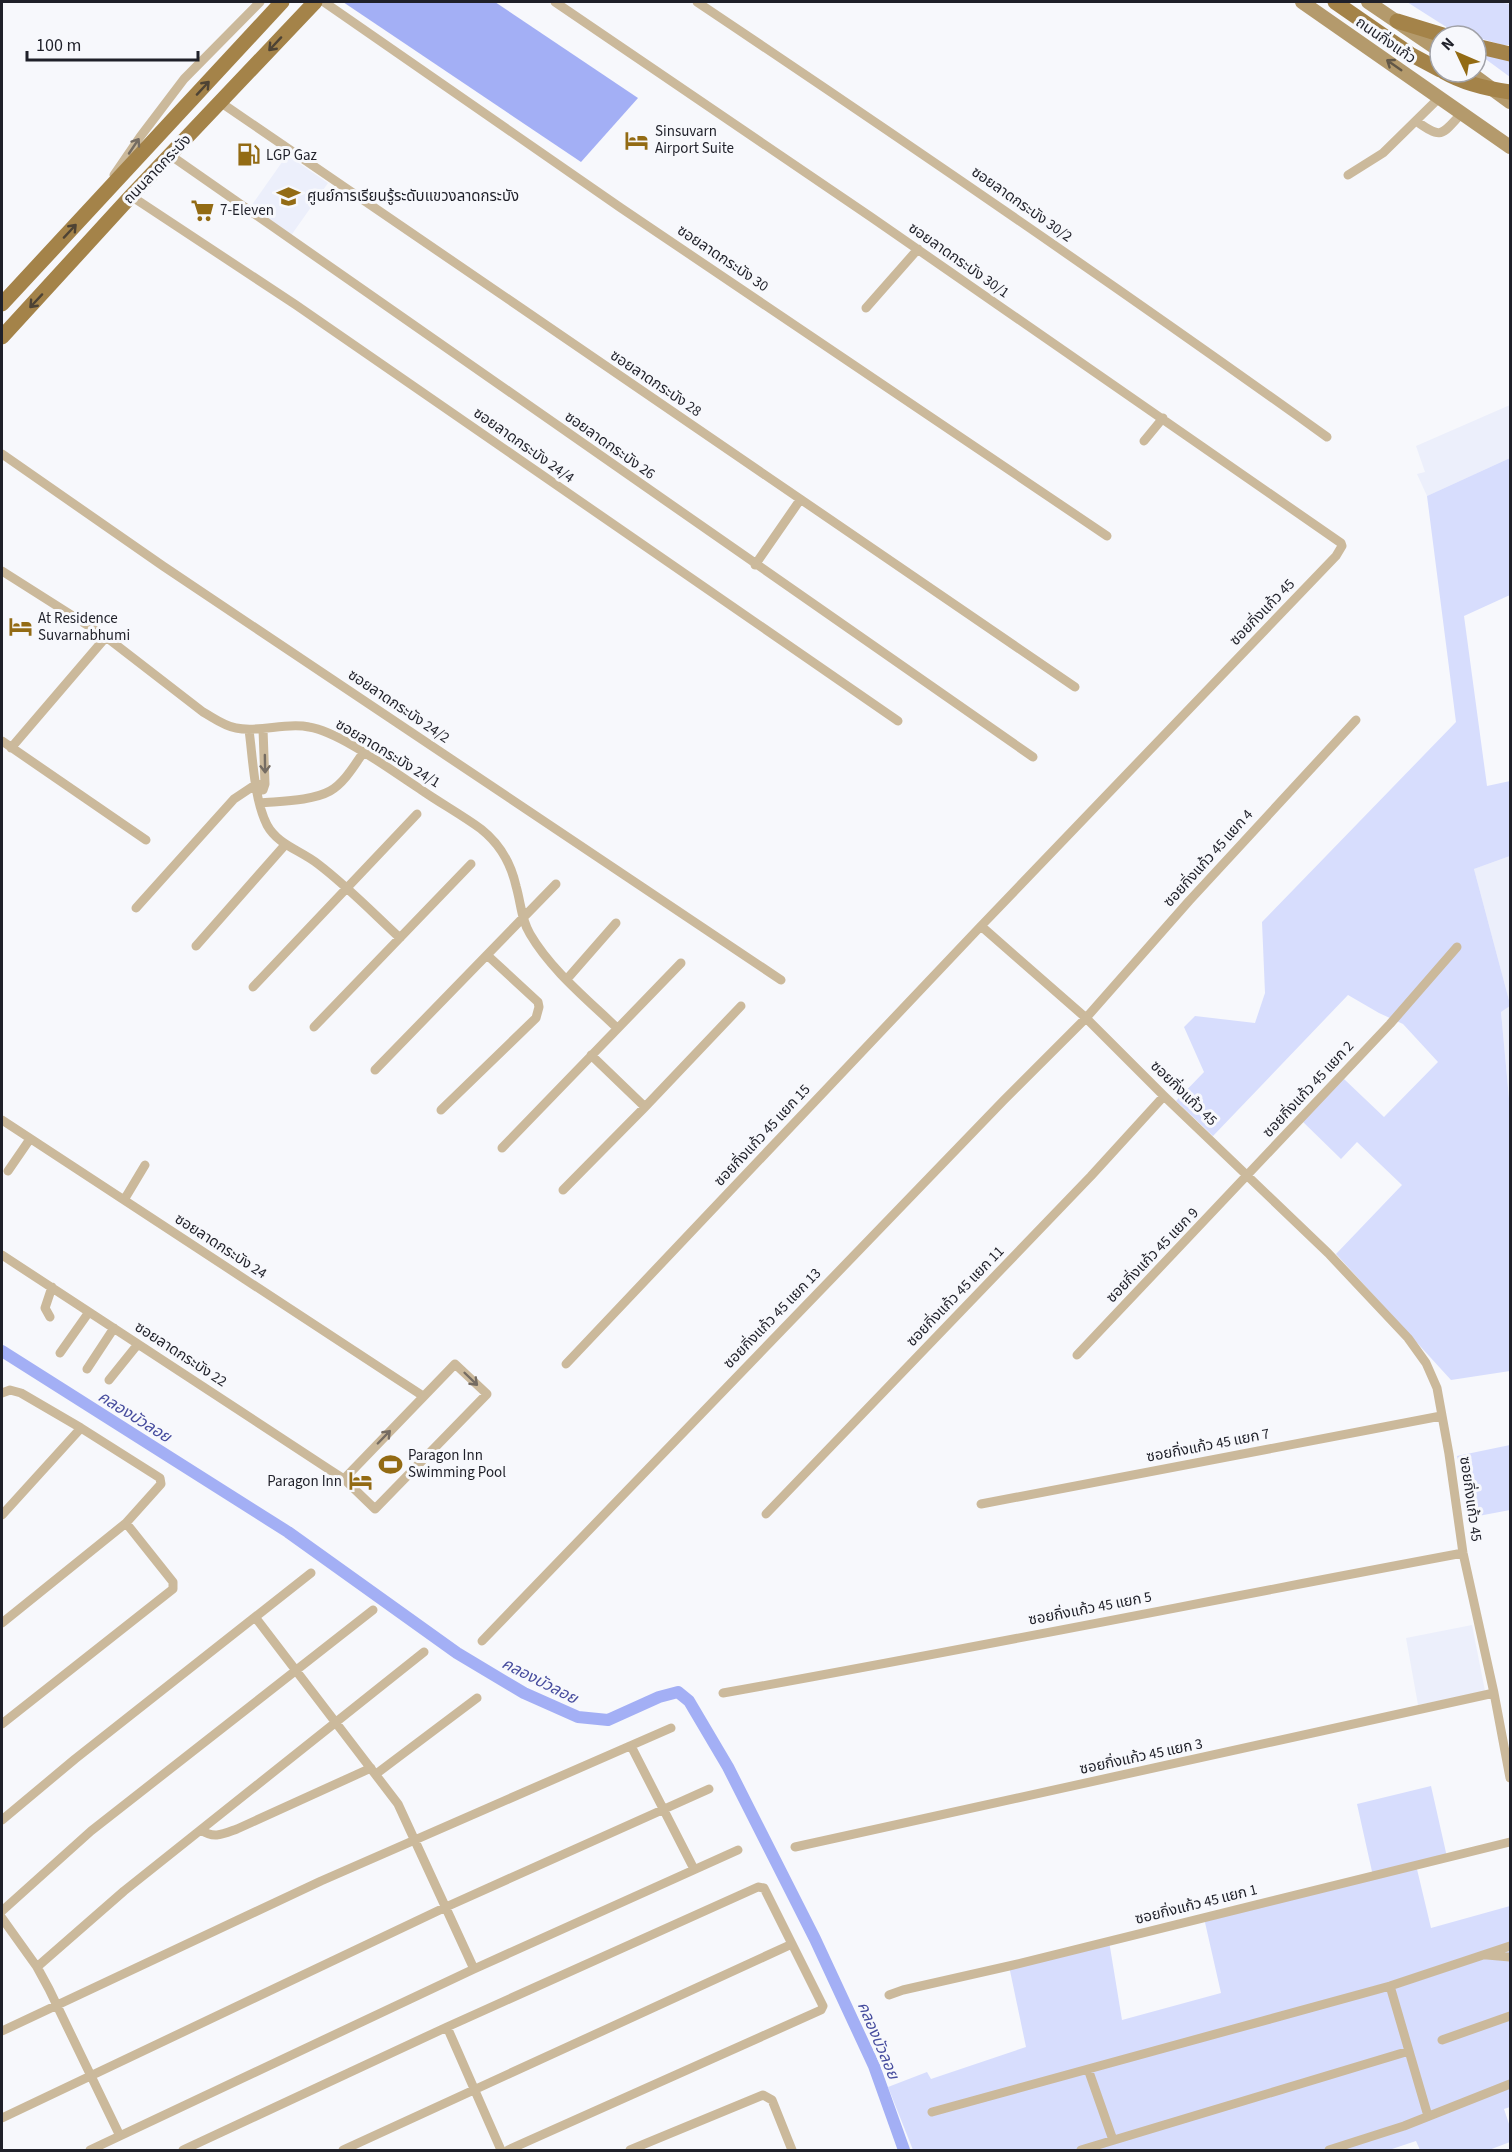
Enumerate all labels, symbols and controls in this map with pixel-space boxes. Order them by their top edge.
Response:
street label: ถนนกิ่งแก้ว [1351,12,1420,69]
scale bar [27,24,198,62]
north arrow [1428,24,1488,84]
text: 100 m [36,33,81,58]
text: N [1436,33,1460,56]
one-way arrow [268,37,282,52]
one-way arrow [1386,59,1403,71]
one-way arrow [196,81,210,96]
place label: Sinsuvarn Airport Suite [655,121,734,159]
hotel icon: Sinsuvarn Airport Suite [624,127,650,153]
street label: ถนนลาดกระบัง [119,130,196,209]
one-way arrow [128,138,140,154]
fuel station icon: LGP Gaz [235,142,261,168]
place label: LGP Gaz [266,145,317,166]
street label: ซอยลาดกระบัง 30/2 [967,162,1076,247]
school or university icon: ศูนย์การเรียนรู้ระดับแขวงลาดกระบัง [276,183,302,209]
place label: ศูนย์การเรียนรู้ระดับแขวงลาดกระบัง [307,186,519,207]
supermarket icon: 7-Eleven [189,197,215,223]
place label: 7-Eleven [220,200,274,221]
street label: ซอยลาดกระบัง 30/1 [904,218,1013,303]
street label: ซอยลาดกระบัง 30 [673,220,773,297]
one-way arrow [63,224,78,239]
one-way arrow [29,293,43,308]
street label: ซอยลาดกระบัง 28 [606,345,706,422]
street label: ซอยลาดกระบัง 24/4 [469,403,579,488]
street label: ซอยลาดกระบัง 26 [560,406,659,484]
street label: ซอยกิ่งแก้ว 45 [1225,574,1300,650]
place label: At Residence Suvarnabhumi [38,608,130,646]
hotel icon: At Residence Suvarnabhumi [7,614,33,640]
street label: ซอยลาดกระบัง 24/2 [344,664,454,748]
street label: ซอยลาดกระบัง 24/1 [331,714,444,793]
one-way arrow [259,753,271,773]
street label: ซอยกิ่งแก้ว 45 แยก 4 [1159,804,1258,912]
street label: ซอยกิ่งแก้ว 45 แยก 2 [1258,1036,1359,1142]
street label: ซอยกิ่งแก้ว 45 [1146,1056,1222,1131]
street label: ซอยกิ่งแก้ว 45 แยก 15 [709,1080,815,1191]
street label: ซอยกิ่งแก้ว 45 แยก 9 [1101,1203,1203,1308]
street label: ซอยลาดกระบัง 24 [170,1209,271,1284]
street label: ซอยกิ่งแก้ว 45 แยก 11 [902,1241,1009,1351]
street label: ซอยกิ่งแก้ว 45 แยก 13 [719,1263,826,1373]
street label: ซอยลาดกระบัง 22 [130,1317,231,1392]
one-way arrow [463,1371,478,1385]
water label: คลองบัวลอย [94,1386,176,1449]
street label: ซอยกิ่งแก้ว 45 แยก 7 [1145,1423,1272,1468]
one-way arrow [377,1429,392,1444]
place label: Paragon Inn Swimming Pool [408,1445,506,1483]
sports icon: Paragon Inn Swimming Pool [377,1451,403,1477]
street label: ซอยกิ่งแก้ว 45 [1454,1455,1487,1543]
hotel icon: Paragon Inn [347,1468,373,1494]
place label: Paragon Inn [267,1471,342,1492]
street label: ซอยกิ่งแก้ว 45 แยก 5 [1027,1586,1154,1631]
water label: คลองบัวลอย [498,1652,582,1710]
street label: ซอยกิ่งแก้ว 45 แยก 3 [1078,1733,1205,1780]
street label: ซอยกิ่งแก้ว 45 แยก 1 [1133,1879,1259,1930]
water label: คลองบัวลอย [852,1998,905,2084]

